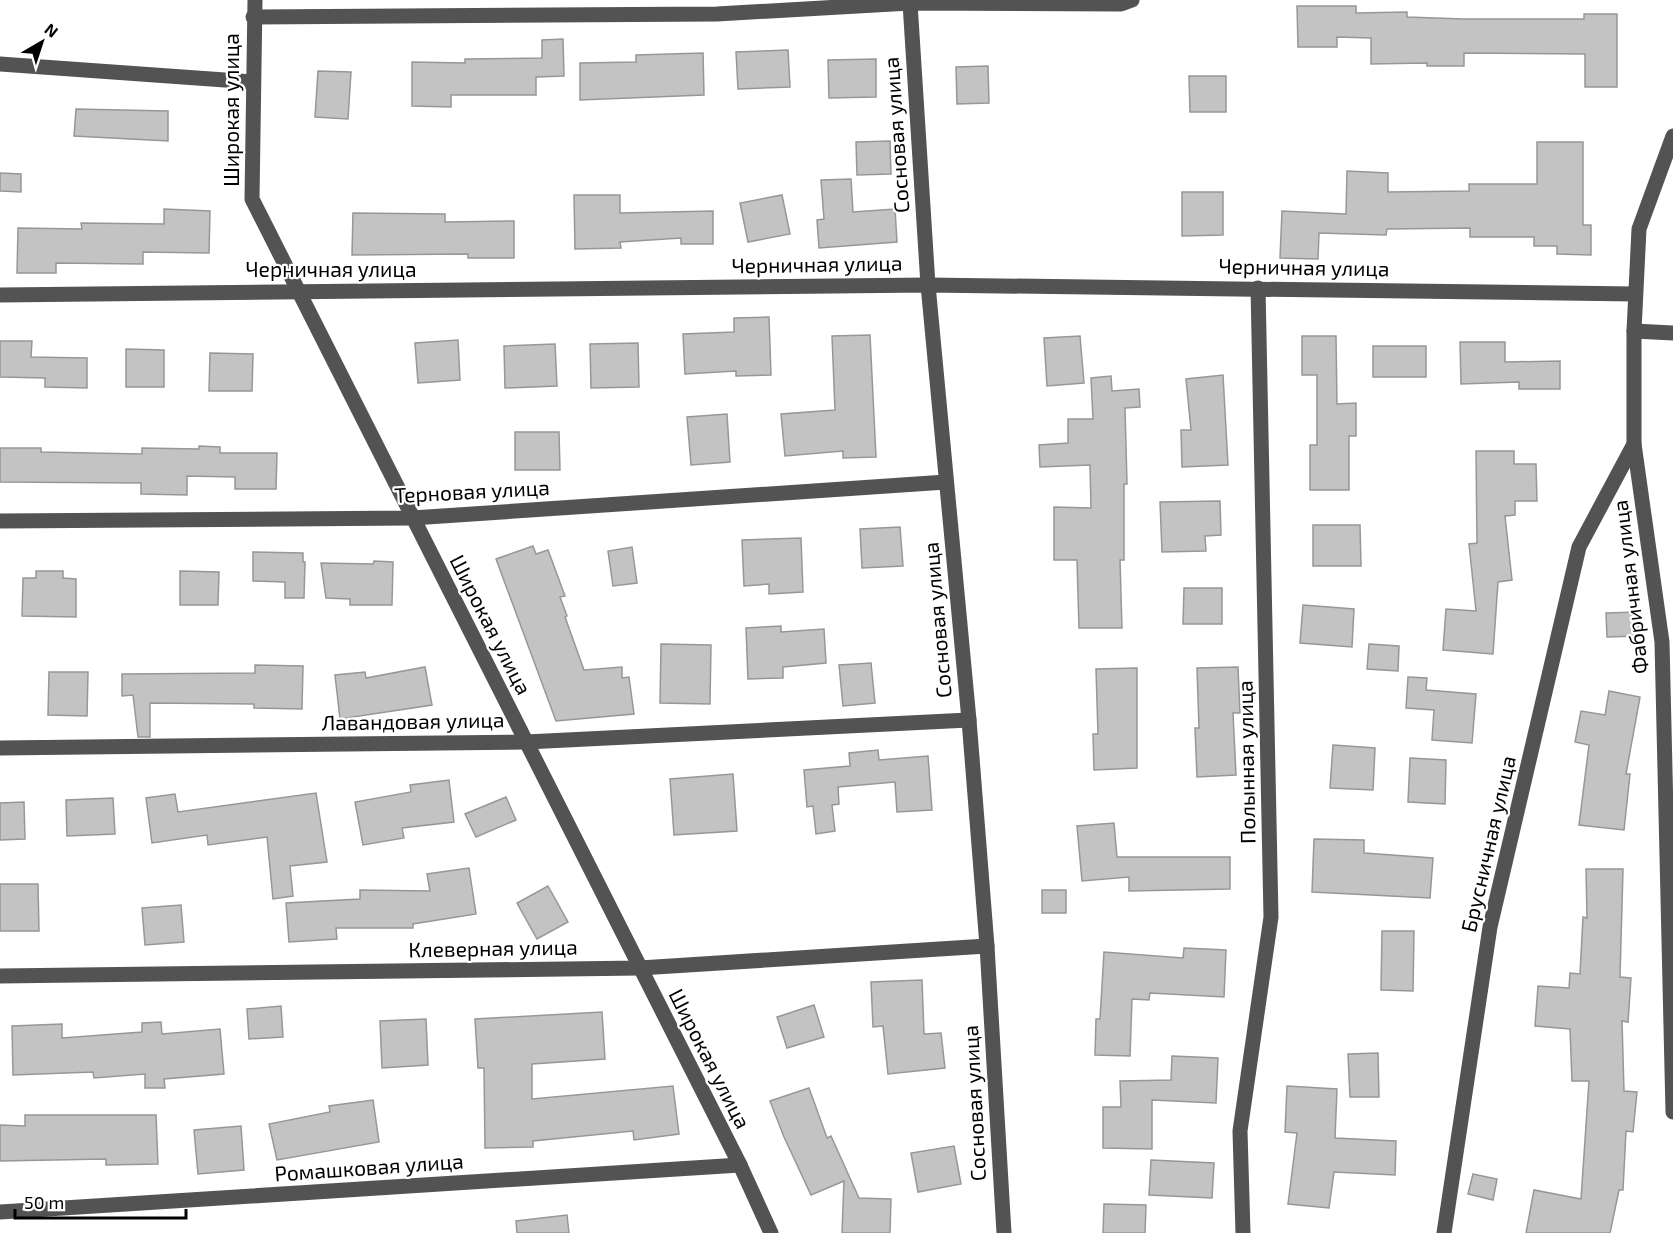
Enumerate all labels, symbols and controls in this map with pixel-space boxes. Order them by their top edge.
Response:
north arrow [12,12,72,72]
text: N [41,19,62,41]
street label: Широкая улица [218,33,244,187]
street label: Сосновая улица [878,56,914,214]
street label: Черничная улица [731,250,903,278]
street label: Черничная улица [1218,253,1390,281]
street label: Черничная улица [246,256,416,282]
street label: Терновая улица [394,474,550,508]
street label: Фабричная улица [1606,499,1654,676]
street label: Сосновая улица [917,541,957,699]
street label: Широкая улица [444,550,537,699]
street label: Полынная улица [1232,680,1260,844]
street label: Лавандовая улица [321,706,505,736]
street label: Брусничная улица [1455,753,1521,935]
street label: Клеверная улица [408,934,578,962]
street label: Широкая улица [663,984,756,1133]
street label: Сосновая улица [957,1024,991,1182]
street label: Ромашковая улица [273,1147,464,1187]
scale bar [15,1182,186,1220]
text: 50 m [24,1191,64,1213]

